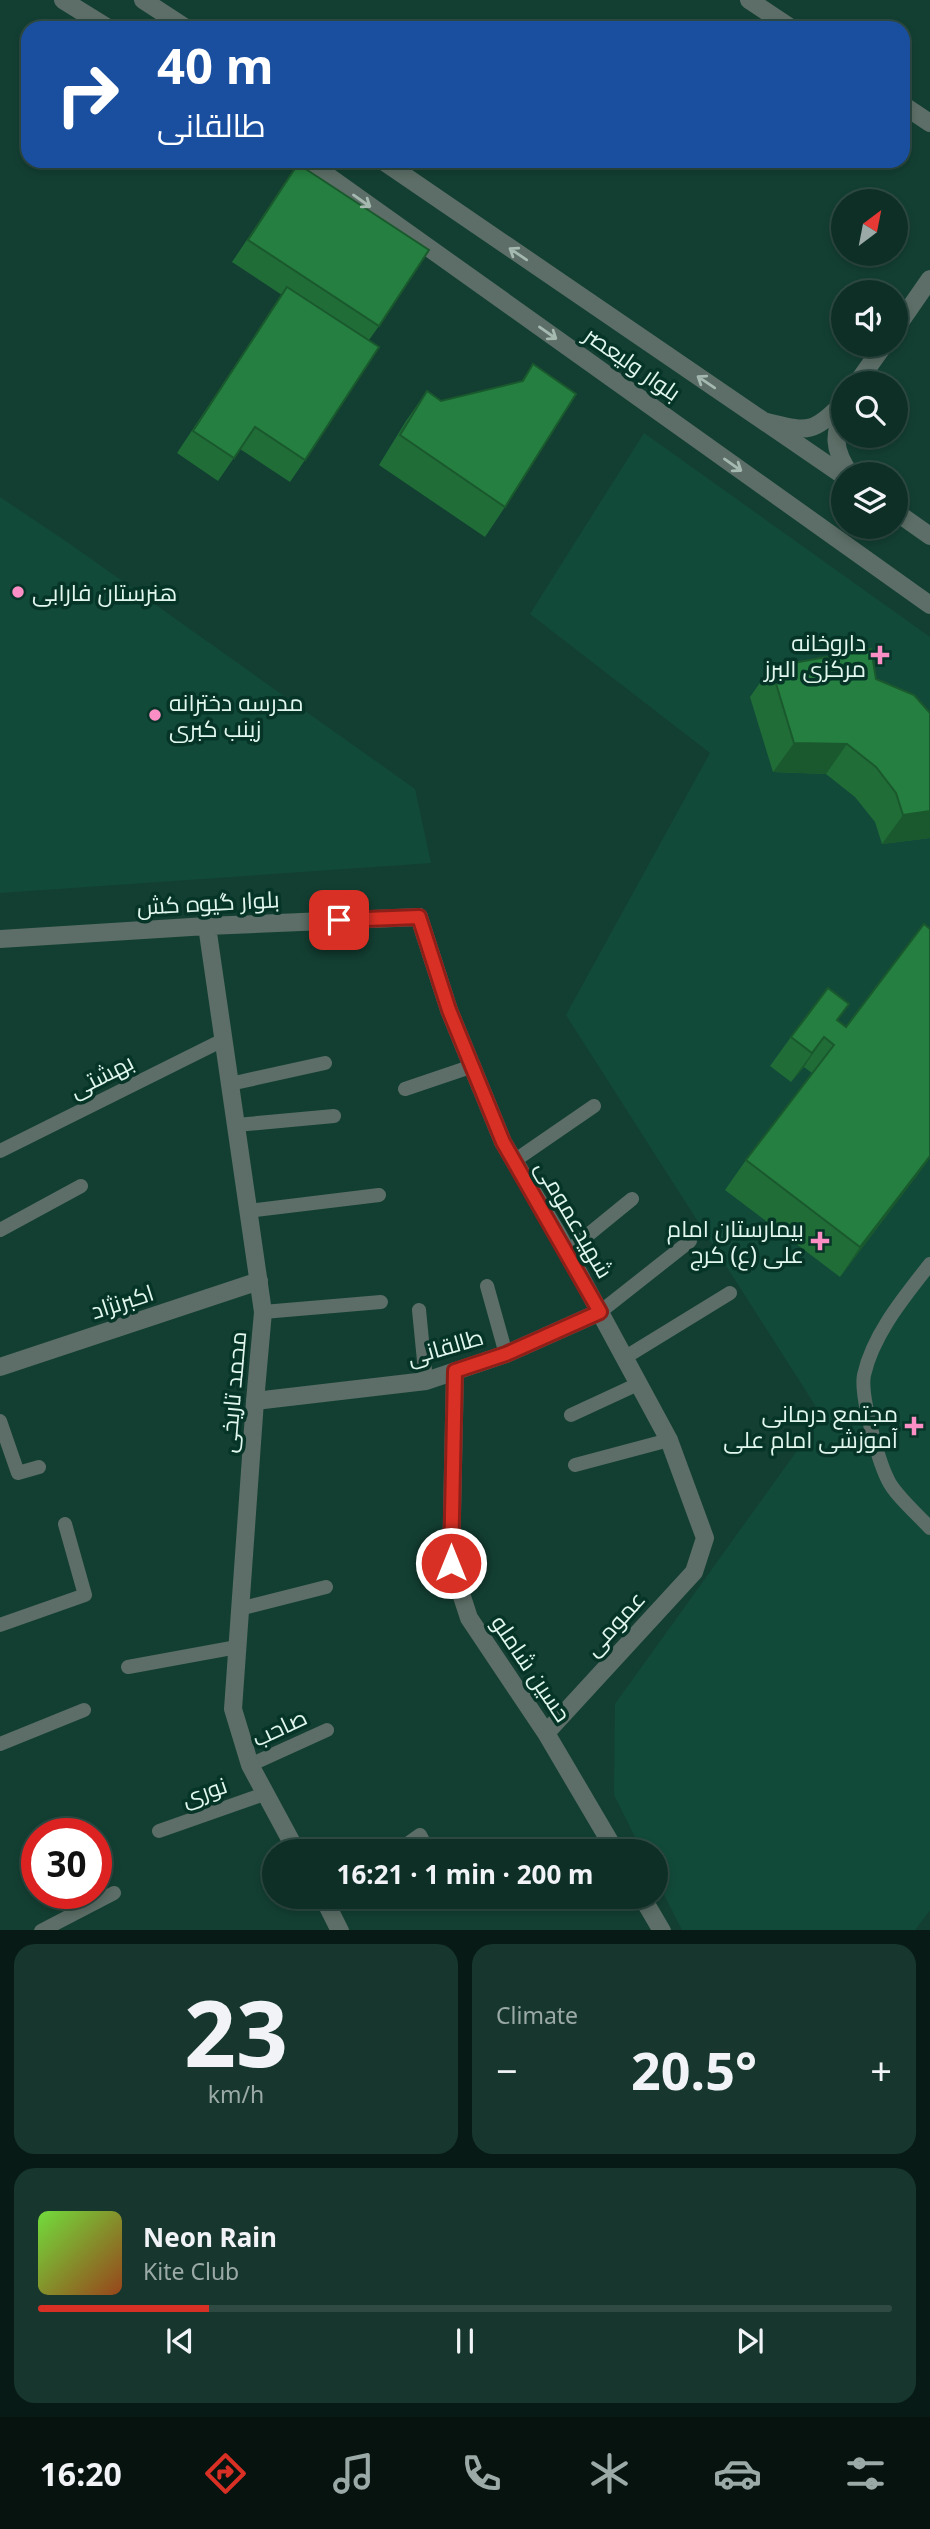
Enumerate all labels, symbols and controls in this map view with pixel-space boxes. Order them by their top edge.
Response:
text: 40 m [157,32,274,98]
icon: right [42,49,133,140]
text: طالقانی [157,103,266,146]
north arrow [831,189,908,266]
map controls [831,189,908,539]
one-way arrow [353,193,371,208]
one-way arrow [509,247,528,261]
button: sound [831,280,908,357]
street label: بلوار ولیعصر [577,317,688,408]
one-way arrow [538,325,557,340]
button: search [831,371,908,448]
one-way arrow [697,375,716,389]
one-way arrow [723,457,742,472]
button: layers [831,462,908,539]
place label: هنرستان فارابی [32,576,177,608]
marker: هنرستان فارابی [10,584,26,600]
place label: داروخانه مرکزی البرز [762,626,866,684]
marker: داروخانه مرکزی البرز [872,647,888,663]
place label: مدرسه دخترانه زینب کبری [169,686,304,744]
marker: مدرسه دخترانه زینب کبری [147,707,163,723]
street label: بلوار گیوه کش [136,882,280,922]
pin [309,890,369,950]
icon: arrive [320,901,358,939]
street label: بهشتی [63,1045,139,1105]
street label: شهیدعمومی [528,1154,622,1284]
place label: بیمارستان امام علی (ع) کرج [667,1212,804,1271]
marker: بیمارستان امام علی (ع) کرج [810,1231,830,1251]
street label: اکبرنژاد [86,1276,158,1326]
street label: طالقانی [403,1320,487,1372]
street label: محمد تاریخی [211,1330,253,1454]
place label: مجتمع درمانی آموزشی امام علی [723,1397,898,1456]
marker: مجتمع درمانی آموزشی امام علی [904,1416,924,1436]
position arrow [414,1526,488,1600]
street label: عمومی [576,1583,652,1663]
street label: حسین شاملو [485,1608,579,1728]
street label: صاحب [246,1700,312,1754]
street label: نوری [177,1768,231,1814]
speed limit sign: 30 [21,1818,112,1909]
text: 16:21 · 1 min · 200 m [337,1856,593,1892]
text: 23 [184,1970,288,2094]
text: Climate [496,1999,578,2031]
text: 20.5° [631,2034,757,2105]
text: − [496,2044,518,2096]
text: + [870,2044,892,2096]
text: km/h [208,2078,264,2110]
text: Neon Rain [143,2219,277,2255]
text: Kite Club [143,2255,239,2287]
icon: previous [161,2322,199,2360]
icon: pause [446,2322,484,2360]
icon: next [731,2322,769,2360]
icon: directions [201,2449,250,2498]
icon: music [329,2449,378,2498]
icon: phone [457,2449,506,2498]
icon: climate [585,2449,634,2498]
icon: car [713,2449,762,2498]
icon: filters [841,2449,890,2498]
text: 16:20 [40,2452,122,2495]

